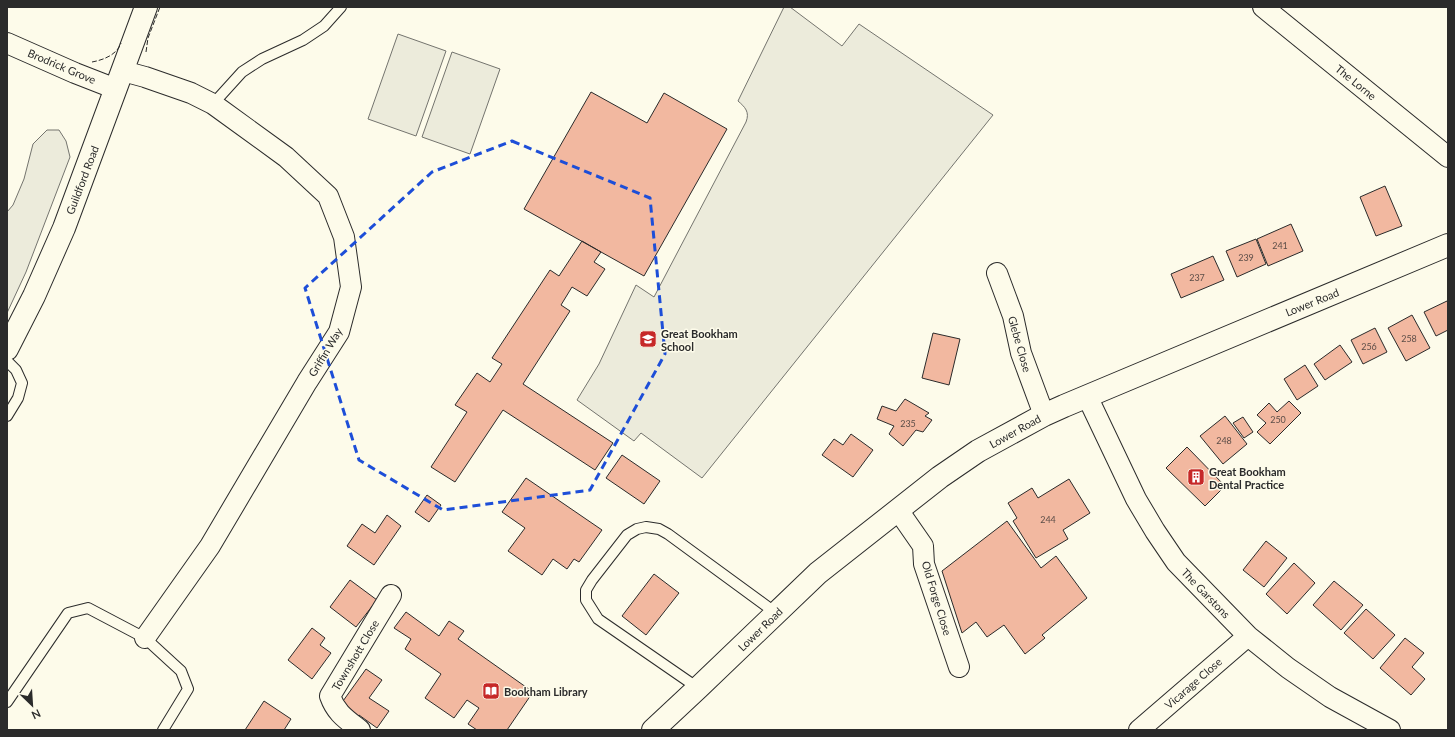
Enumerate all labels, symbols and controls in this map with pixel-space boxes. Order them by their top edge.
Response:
street label: Brodrick Grove [26,46,98,86]
street label: The Lorne [1333,62,1379,102]
street label: Guildford Road [63,144,101,216]
house number: 241 [1272,240,1288,251]
house number: 239 [1238,252,1254,263]
house number: 237 [1189,272,1205,283]
street label: Lower Road [1283,285,1341,319]
street label: Glebe Close [1006,314,1034,374]
street label: Griffin Way [305,325,345,379]
place label: Great Bookham School [661,327,738,353]
school or university icon: Great Bookham School [638,329,658,349]
house number: 258 [1401,333,1417,344]
house number: 256 [1361,341,1377,352]
street label: Lower Road [987,412,1043,450]
house number: 250 [1270,414,1286,425]
house number: 235 [900,418,916,429]
house number: 248 [1216,435,1232,446]
place label: Great Bookham Dental Practice [1209,465,1286,491]
building icon: Great Bookham Dental Practice [1186,467,1206,487]
house number: 244 [1040,514,1056,525]
street label: Old Forge Close [920,559,955,637]
street label: The Garstons [1179,565,1233,621]
street label: Lower Road [735,605,785,653]
street label: Townshott Close [329,617,381,693]
street label: Vicarage Close [1162,655,1224,711]
library icon: Bookham Library [481,681,501,701]
north arrow [12,685,52,725]
place label: Bookham Library [504,685,588,698]
text: N [30,707,43,722]

